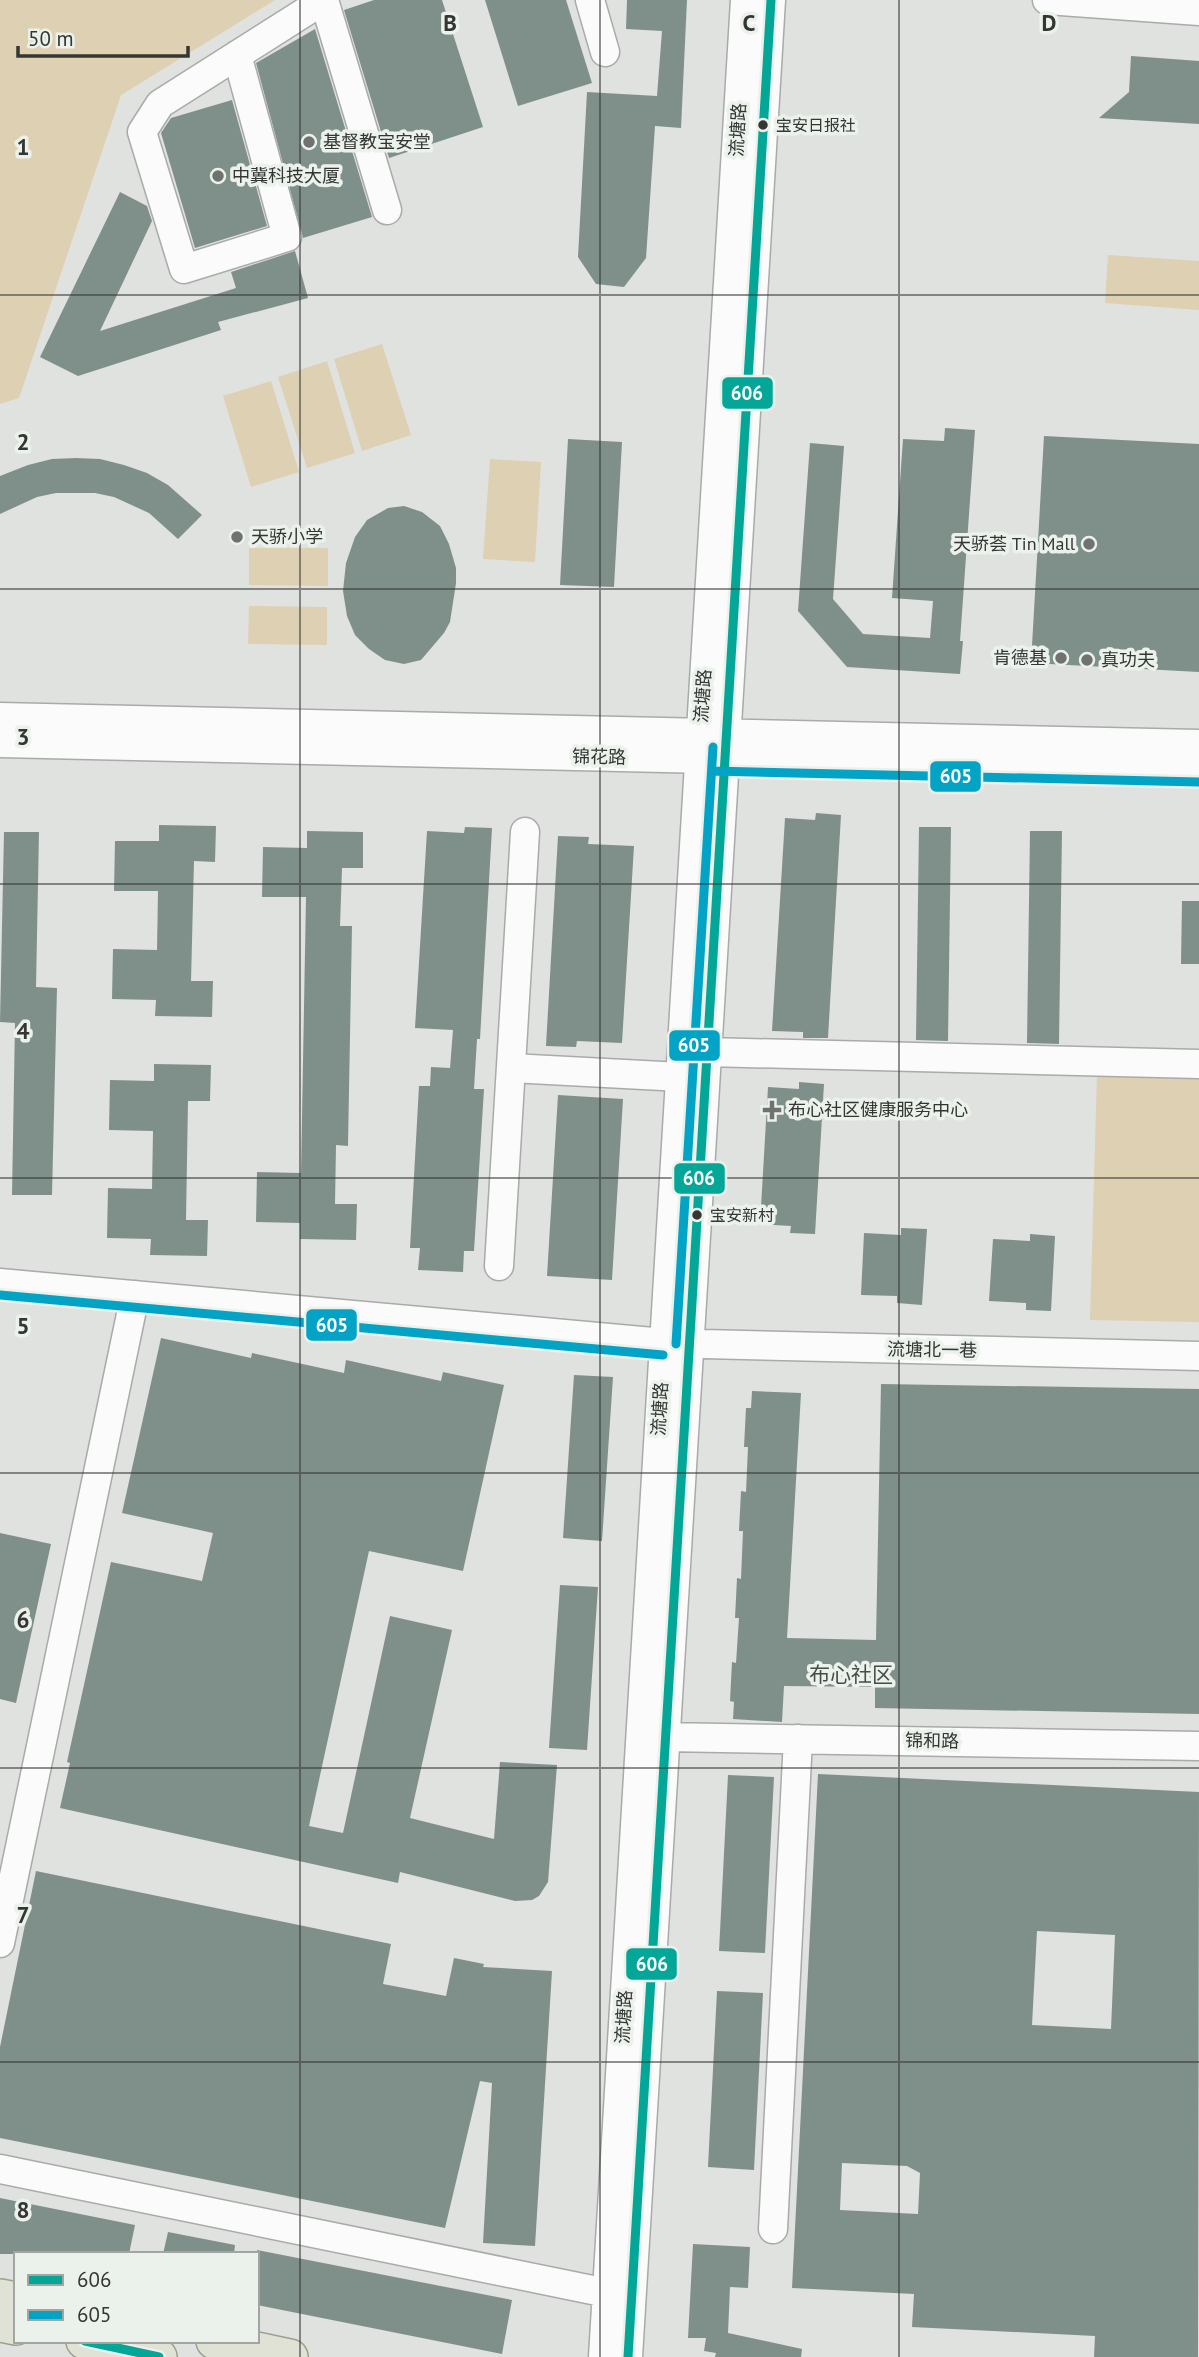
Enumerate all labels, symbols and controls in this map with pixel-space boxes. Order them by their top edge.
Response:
text: B [443,8,457,37]
text: C [743,8,756,37]
text: D [1042,8,1056,37]
scale bar [18,14,187,58]
text: 50 m [28,25,74,52]
street label: 流塘路 [725,102,750,158]
place label: 宝安日报社 [776,115,856,135]
marker: 宝安日报社 [756,118,770,132]
place label: 基督教宝安堂 [323,130,431,153]
text: 1 [16,132,30,161]
marker: 基督教宝安堂 [301,134,317,150]
place label: 中冀科技大厦 [232,164,340,187]
marker: 中冀科技大厦 [210,168,226,184]
line badge: 606 [721,376,774,410]
text: 606 [731,381,763,405]
text: 2 [16,427,30,456]
place label: 天骄小学 [251,525,323,548]
marker: 天骄小学 [229,529,245,545]
place label: 天骄荟 Tin Mall [953,532,1076,555]
marker: 天骄荟 Tin Mall [1081,536,1097,552]
place label: 肯德基 [993,646,1047,669]
place label: 真功夫 [1101,648,1155,671]
marker: 肯德基 [1053,650,1069,666]
marker: 真功夫 [1079,652,1095,668]
street label: 流塘路 [689,668,716,724]
text: 3 [16,722,30,751]
street label: 锦花路 [572,745,626,768]
line badge: 605 [929,760,982,793]
text: 605 [940,764,972,788]
text: 4 [16,1016,30,1045]
line badge: 605 [668,1029,721,1062]
text: 605 [678,1033,710,1057]
place label: 布心社区健康服务中心 [788,1098,968,1121]
marker: 布心社区健康服务中心 [762,1100,782,1120]
line badge: 606 [673,1162,726,1195]
text: 606 [683,1166,715,1190]
place label: 宝安新村 [710,1205,774,1225]
marker: 宝安新村 [690,1208,704,1222]
line badge: 605 [305,1308,358,1342]
text: 5 [16,1311,30,1340]
text: 605 [316,1313,348,1337]
street label: 流塘北一巷 [887,1337,977,1362]
street label: 流塘路 [647,1381,672,1437]
text: 6 [16,1605,30,1634]
district label: 布心社区 [809,1661,893,1688]
street label: 锦和路 [905,1729,959,1752]
text: 7 [16,1900,30,1929]
line badge: 606 [625,1947,678,1981]
text: 606 [636,1952,668,1976]
street label: 流塘路 [611,1989,636,2045]
text: 8 [16,2195,30,2224]
legend [14,2252,259,2343]
text: 606 [77,2266,111,2293]
text: 605 [77,2301,111,2328]

